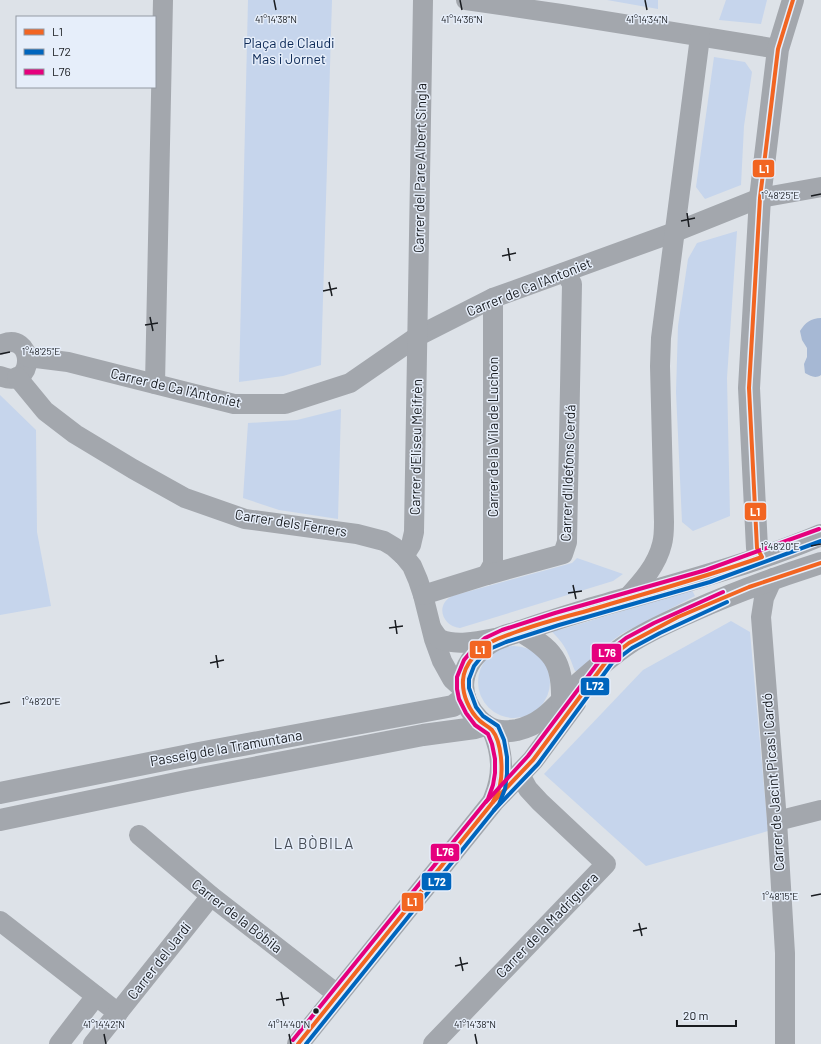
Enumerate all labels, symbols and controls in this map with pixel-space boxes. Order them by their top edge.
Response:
text: 41°14'38"N [255,13,297,25]
text: 41°14'36"N [441,13,483,25]
text: 41°14'34"N [626,13,668,25]
legend [16,16,156,88]
text: L1 [52,24,63,38]
park label: Plaça de Claudi Mas i Jornet [243,34,335,67]
text: L72 [52,44,71,58]
text: L76 [52,64,71,78]
street label: Carrer del Pare Albert Singla [410,83,429,253]
line badge: L1 [752,159,775,178]
text: L1 [759,162,769,175]
text: 1°48'25"E [761,189,799,201]
street label: Carrer de Ca l'Antoniet [464,254,594,319]
text: 1°48'25"E [22,345,60,357]
street label: Carrer de la Vila de Luchon [484,357,501,517]
street label: Carrer de Ca l'Antoniet [109,364,243,411]
street label: Carrer d'Eliseu Meifrèn [406,379,425,515]
street label: Carrer d'Ildefons Cerdá [557,404,578,542]
line badge: L1 [744,502,767,521]
street label: Carrer dels Ferrers [234,505,349,540]
text: L1 [750,505,760,518]
text: 1°48'20"E [760,540,800,552]
line badge: L1 [469,640,492,659]
text: L1 [475,643,485,656]
line badge: L76 [591,643,622,663]
text: L76 [598,646,616,659]
line badge: L72 [580,677,610,696]
text: L72 [586,679,604,692]
street label: Carrer de Jacint Picas i Cardó [758,692,787,872]
text: 1°48'20"E [21,695,61,707]
street label: Passeig de la Tramuntana [149,726,303,769]
district label: LA BÒBILA [274,834,354,852]
line badge: L76 [430,843,460,862]
text: L76 [436,845,454,858]
street label: Carrer de la Madriguera [492,868,601,981]
line badge: L72 [421,872,452,891]
street label: Carrer de la Bòbila [189,875,286,956]
text: L72 [428,875,446,888]
text: 1°48'15"E [762,890,798,902]
line badge: L1 [401,892,424,912]
text: L1 [407,895,417,908]
street label: Carrer del Jardí [123,919,194,1003]
scale bar [677,1002,736,1028]
unlabelled marker [311,1006,321,1016]
text: 20 m [683,1008,709,1022]
text: 41°14'42"N [83,1018,125,1030]
text: 41°14'40"N [268,1018,310,1030]
text: 41°14'38"N [454,1018,496,1030]

